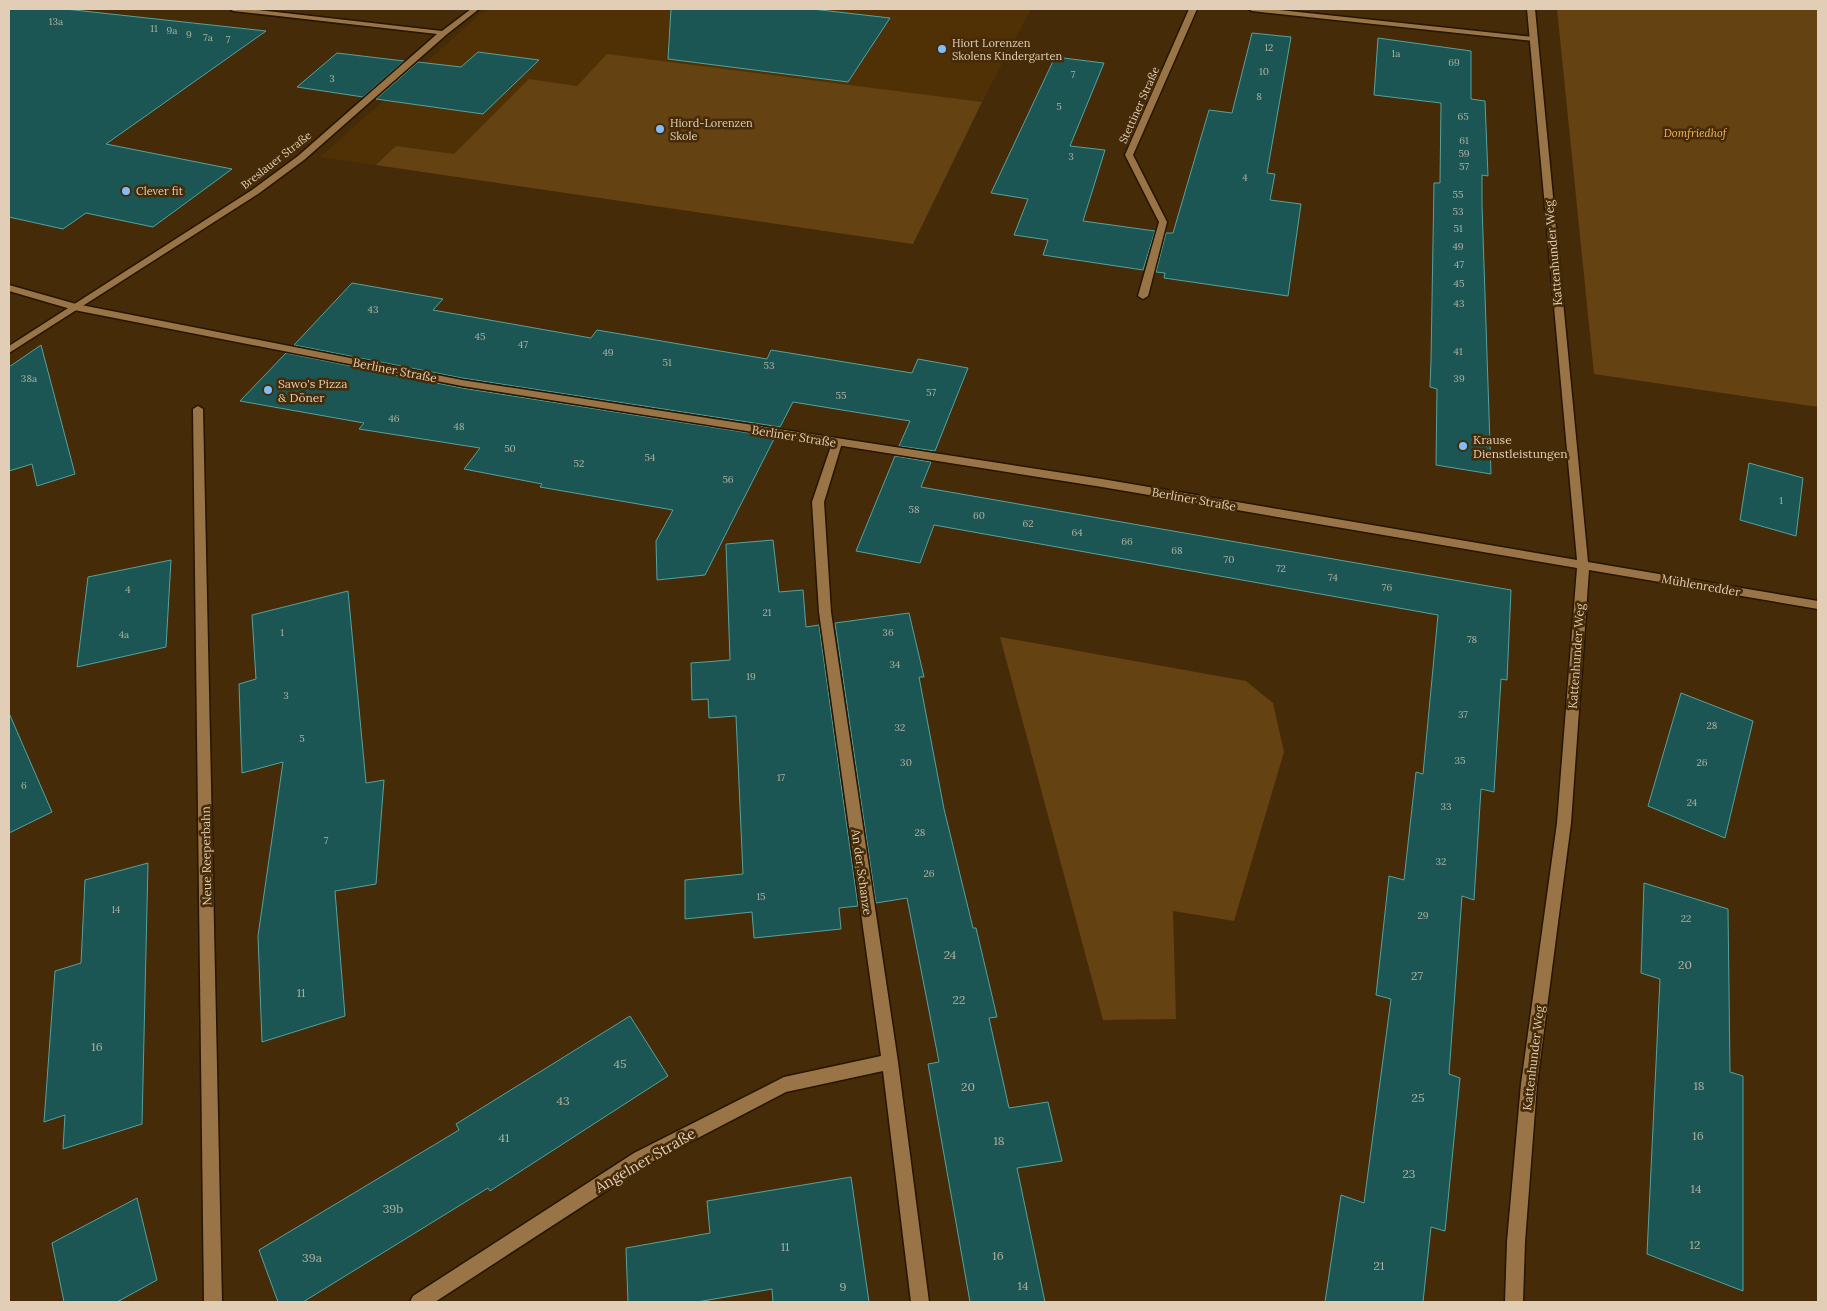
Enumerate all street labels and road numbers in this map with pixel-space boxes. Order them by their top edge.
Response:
street label: Stettiner Straße [1116,64,1162,146]
street label: Breslauer Straße [238,128,314,192]
street label: Kattenhunder Weg [1541,199,1565,306]
street label: Berliner Straße [352,355,439,386]
street label: Berliner Straße [751,422,838,450]
street label: Berliner Straße [1151,484,1238,514]
street label: Mühlenredder [1660,571,1742,599]
street label: Kattenhunder Weg [1565,602,1587,709]
street label: Neue Reeperbahn [198,806,214,906]
street label: An der Schanze [848,827,876,916]
street label: Kattenhunder Weg [1519,1004,1547,1111]
street label: Angelner Straße [590,1123,699,1197]

